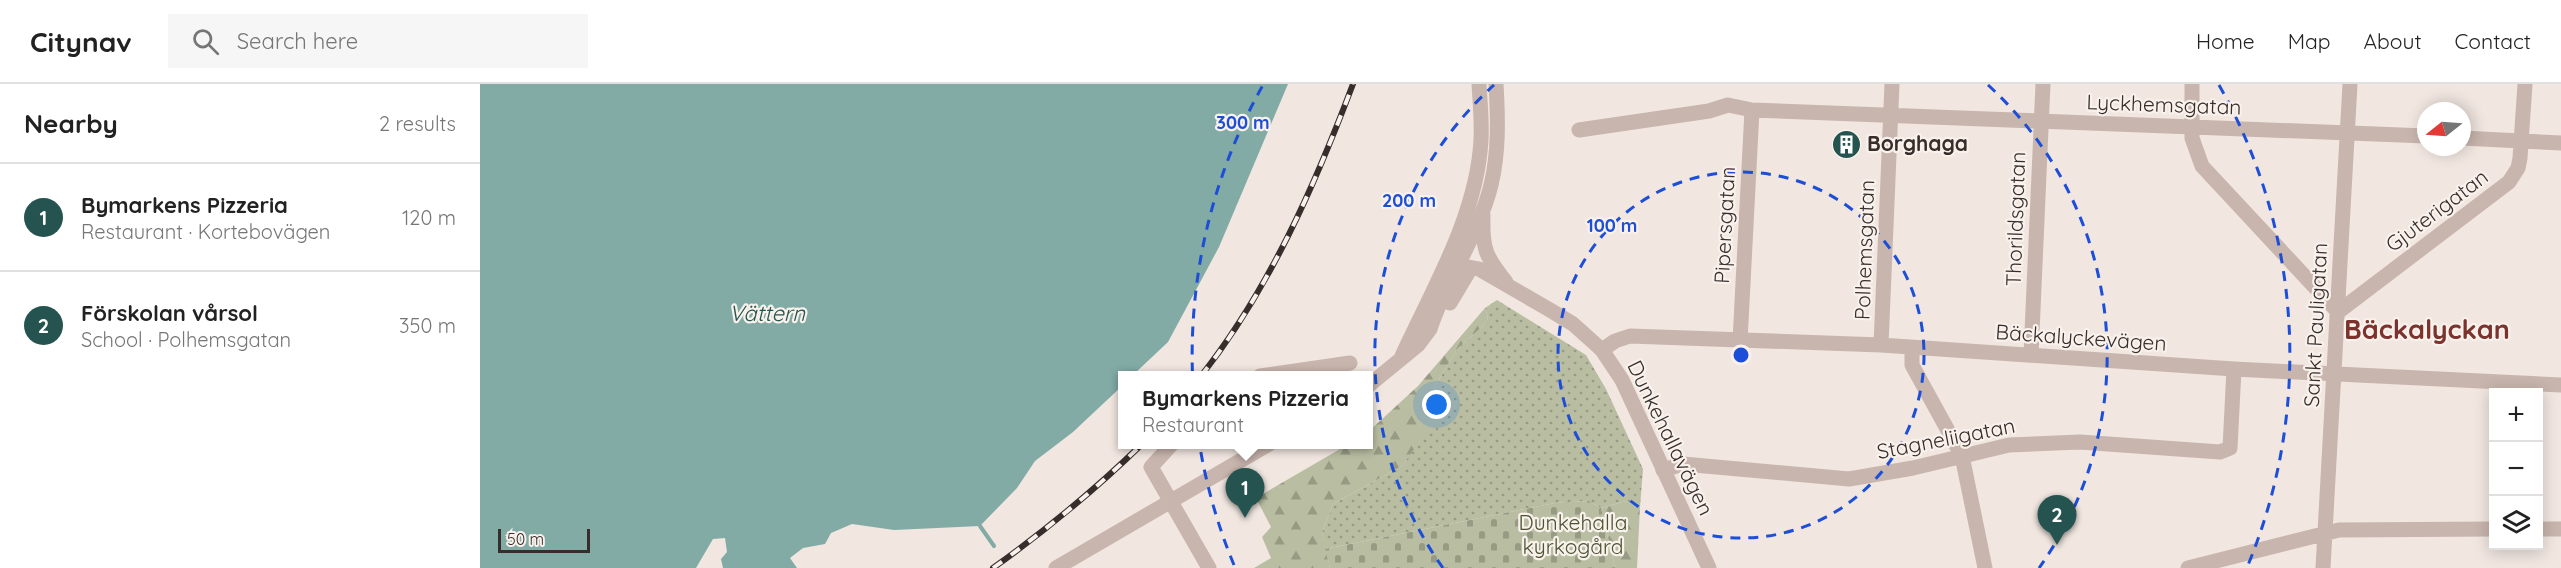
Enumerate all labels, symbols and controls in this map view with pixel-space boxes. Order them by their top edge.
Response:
search box [168,14,588,68]
text: Citynav [30,24,132,59]
icon: search [189,25,222,58]
text: Search here [237,27,358,55]
text: Home [2196,28,2255,54]
text: Map [2288,28,2331,54]
text: About [2364,28,2422,54]
text: Contact [2455,28,2531,54]
street label: Lyckhemsgatan [2086,88,2242,120]
north arrow [2417,102,2471,156]
text: Nearby [24,107,118,140]
text: 2 results [379,111,456,136]
text: 300 m [1216,111,1270,134]
building icon: Borghaga [1830,128,1862,160]
place label: Borghaga [1867,130,1968,156]
street label: Thorildsgatan [2000,151,2030,287]
street label: Gjuterigatan [2380,163,2493,257]
street label: Pipersgatan [1708,166,1740,284]
street label: Polhemsgatan [1849,179,1879,321]
text: 200 m [1382,189,1436,212]
text: Bymarkens Pizzeria [81,191,288,219]
text: 1 [40,205,47,230]
text: 120 m [402,205,456,230]
text: 100 m [1587,214,1637,237]
text: Restaurant · Kortebovägen [81,219,330,244]
street label: Sankt Pauligatan [2298,242,2332,408]
text: Förskolan vårsol [81,299,258,327]
water label: Vättern [729,299,806,327]
district label: Bäckalyckan [2344,312,2510,346]
text: 2 [38,313,49,338]
text: 350 m [399,313,456,338]
street label: Bäckalyckevägen [1995,318,2167,356]
text: School · Polhemsgatan [81,327,291,352]
centre of rings [1731,345,1751,365]
street label: Dunkehallavägen [1622,356,1720,519]
popup [1118,371,1373,449]
text: Bymarkens Pizzeria [1142,384,1349,412]
map controls [2489,388,2543,550]
button: + [2489,388,2543,442]
your location [1422,390,1451,419]
text: Restaurant [1142,412,1244,437]
street label: Stagneliigatan [1874,412,2017,464]
button: − [2489,442,2543,496]
pin: 1 [1226,468,1264,518]
pin: 2 [2038,496,2076,545]
button: layers [2489,496,2543,550]
park label: Dunkehalla kyrkogård [1519,509,1627,559]
scale bar [498,526,590,554]
text: 50 m [507,529,544,549]

